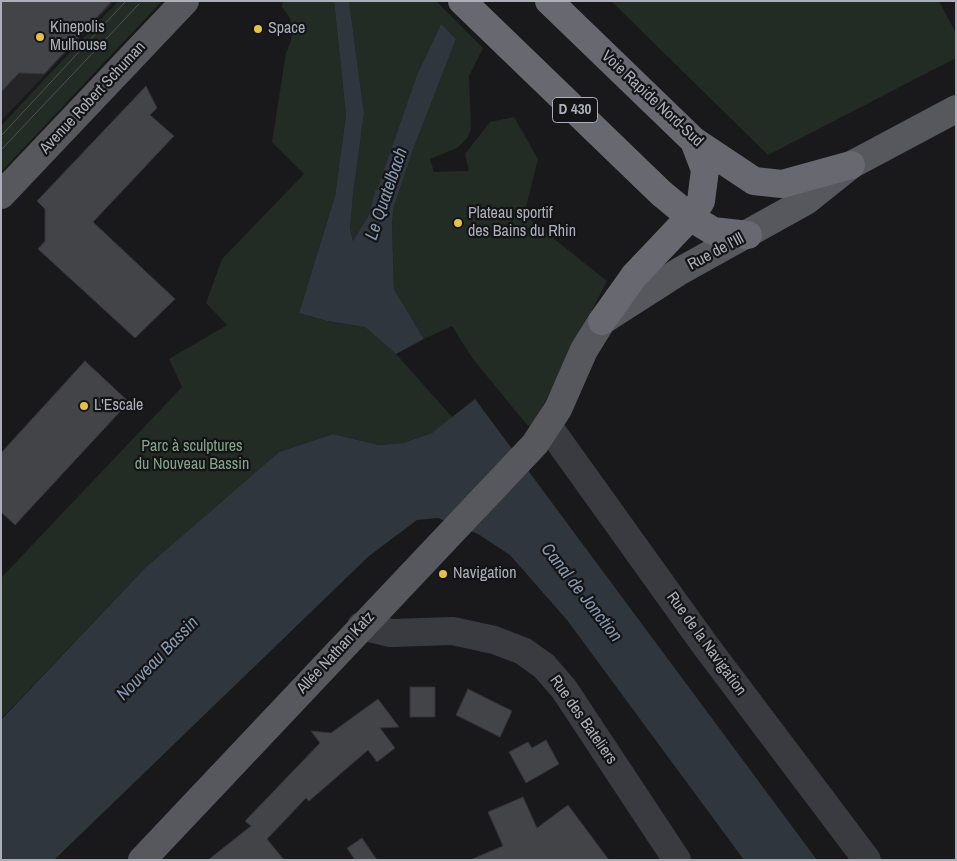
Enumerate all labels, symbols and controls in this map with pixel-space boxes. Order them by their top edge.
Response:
place label: Kinepolis Mulhouse [50,18,107,56]
place label: Space [268,19,305,39]
marker: Space [252,23,264,35]
marker: Kinepolis Mulhouse [34,31,46,43]
street label: Avenue Robert Schuman [36,38,150,158]
street label: Voie Rapide Nord-Sud [597,47,707,151]
road number: D 430 [552,98,598,122]
water label: Le Quatelbach [361,145,413,243]
place label: Plateau sportif des Bains du Rhin [468,204,576,242]
marker: Plateau sportif des Bains du Rhin [452,217,464,229]
street label: Rue de l'Ill [685,229,747,275]
place label: L'Escale [94,396,143,416]
marker: L'Escale [78,400,90,412]
park label: Parc à sculptures du Nouveau Bassin [135,437,249,475]
water label: Canal de Jonction [536,539,626,647]
place label: Navigation [453,564,516,584]
marker: Navigation [437,568,449,580]
street label: Rue de la Navigation [662,588,750,700]
street label: Allée Nathan Katz [293,608,379,698]
water label: Nouveau Bassin [113,613,203,705]
street label: Rue des Bateliers [545,672,621,768]

